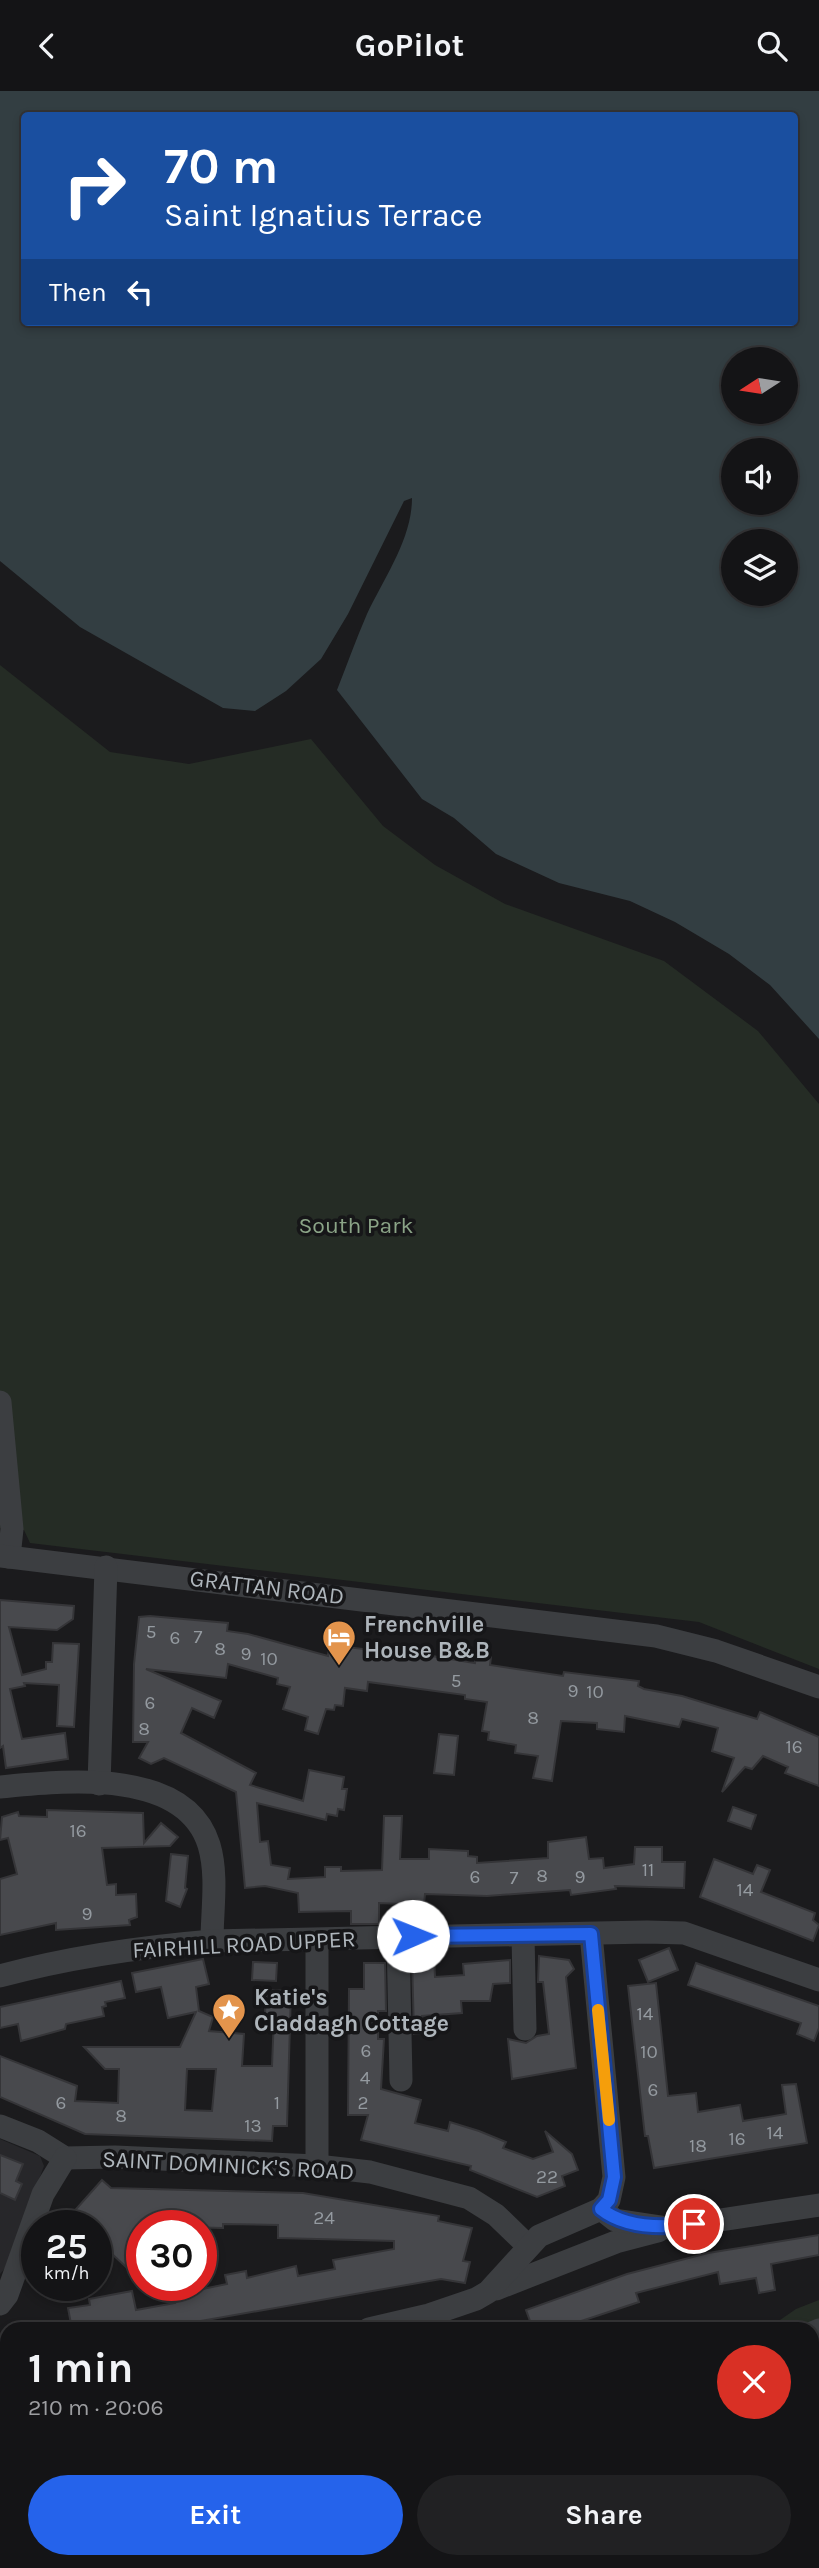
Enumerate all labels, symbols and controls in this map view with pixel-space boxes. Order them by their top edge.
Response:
icon: back [28,27,66,65]
text: GoPilot [355,27,464,64]
icon: search [753,27,791,65]
text: 70 m [164,138,278,195]
icon: right [49,140,140,231]
text: Saint Ignatius Terrace [164,197,483,234]
icon: left [121,273,159,311]
text: Then [49,277,107,308]
north arrow [721,347,798,423]
map controls [721,347,798,606]
button: sound [721,438,798,515]
button: layers [721,529,798,606]
park label: South Park [298,1212,414,1239]
street label: GRATTAN ROAD [188,1565,345,1610]
place label: Frenchville House B&B [364,1611,490,1664]
hotel icon: Frenchville House B&B [320,1618,358,1667]
house number: 5 [146,1621,156,1643]
house number: 7 [194,1626,203,1648]
house number: 6 [170,1627,180,1649]
house number: 8 [214,1638,226,1660]
house number: 9 [240,1643,252,1665]
house number: 10 [260,1648,278,1670]
house number: 5 [451,1670,461,1692]
house number: 9 [567,1680,579,1702]
house number: 10 [586,1681,604,1703]
house number: 6 [145,1692,155,1714]
house number: 8 [527,1707,539,1729]
house number: 8 [138,1718,150,1740]
house number: 16 [785,1736,803,1758]
house number: 16 [69,1820,87,1842]
house number: 11 [642,1859,654,1881]
house number: 8 [536,1865,548,1887]
house number: 6 [470,1866,480,1888]
house number: 9 [574,1866,586,1888]
house number: 7 [510,1867,519,1889]
house number: 14 [737,1879,754,1901]
position arrow [376,1899,450,1973]
house number: 9 [81,1903,93,1925]
street label: FAIRHILL ROAD UPPER [132,1925,356,1964]
place label: Katie's Claddagh Cottage [254,1984,449,2037]
place icon: Katie's Claddagh Cottage [210,1991,248,2040]
house number: 14 [637,2003,654,2025]
house number: 6 [361,2040,371,2062]
house number: 10 [640,2041,658,2063]
house number: 4 [360,2067,371,2089]
house number: 6 [648,2079,658,2101]
house number: 6 [56,2092,66,2114]
house number: 1 [274,2092,280,2114]
house number: 2 [357,2092,369,2114]
house number: 8 [115,2105,127,2127]
house number: 13 [244,2115,262,2137]
house number: 14 [767,2122,784,2144]
house number: 16 [728,2128,746,2150]
house number: 18 [689,2135,707,2157]
street label: SAINT DOMINICK'S ROAD [101,2145,355,2186]
house number: 22 [536,2166,558,2188]
pin [664,2194,724,2254]
icon: arrive [675,2205,713,2243]
house number: 24 [313,2207,335,2229]
speed limit sign: 30 [126,2210,217,2301]
text: 25 [46,2226,87,2267]
text: km/h [44,2262,89,2284]
text: 1 min [28,2343,133,2393]
button: close [717,2345,791,2419]
text: 210 m · 20:06 [28,2394,164,2421]
button: Exit [28,2475,403,2555]
button: Share [417,2475,791,2555]

